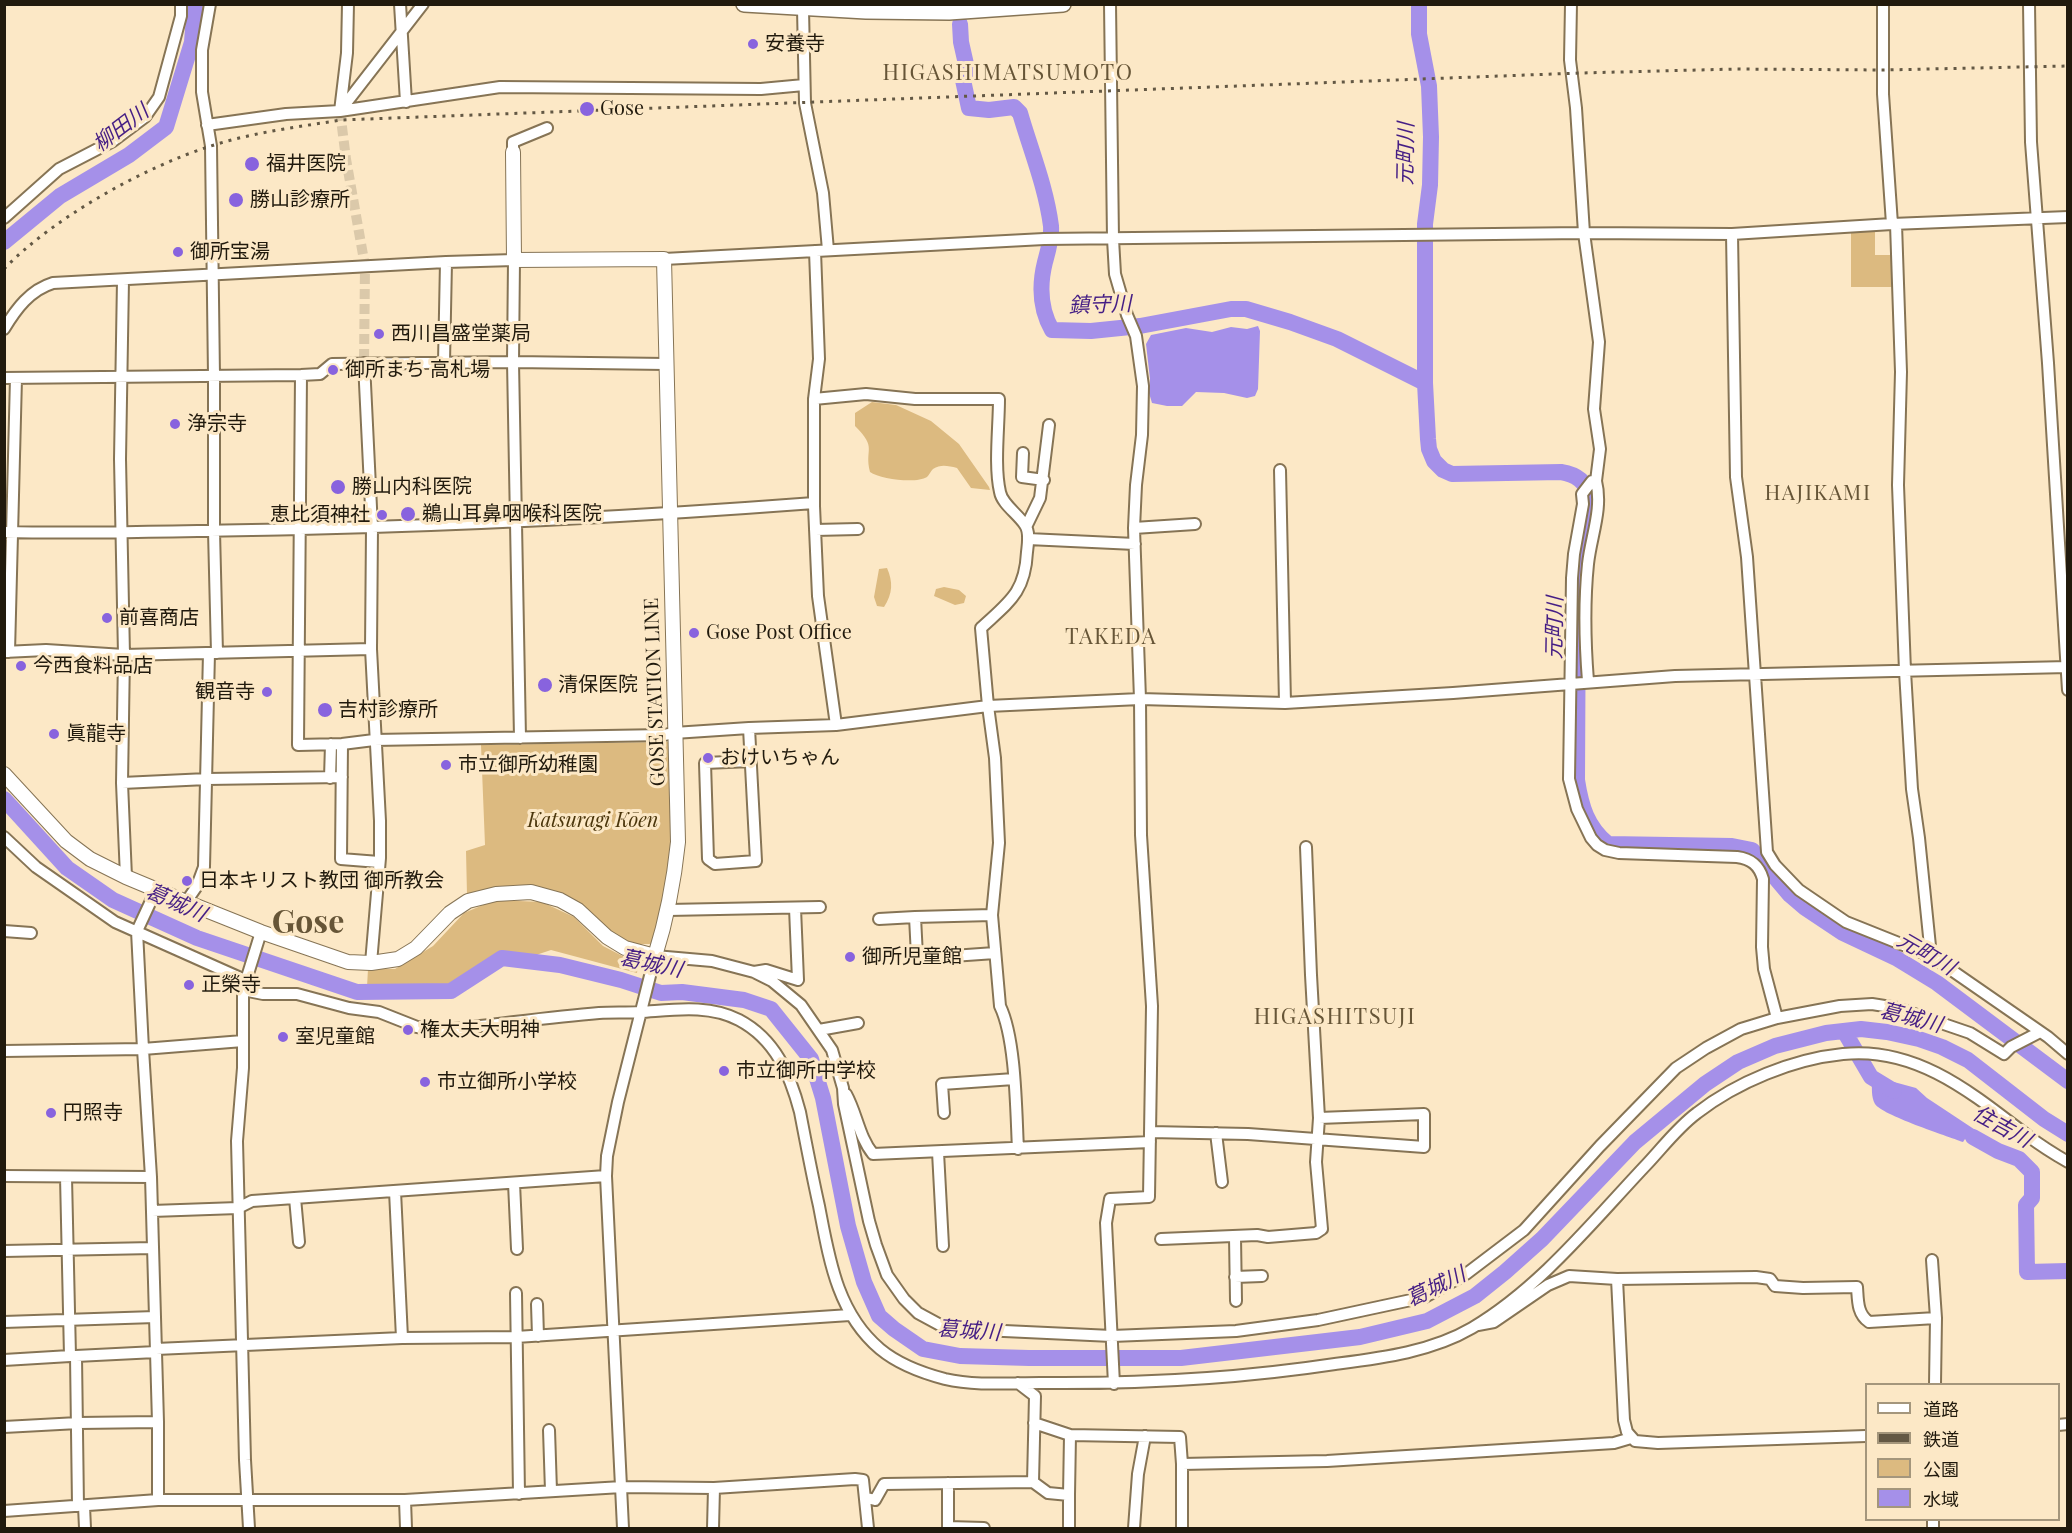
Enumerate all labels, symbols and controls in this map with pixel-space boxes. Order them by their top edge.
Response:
place label: 安養寺 [765,32,825,56]
marker: 安養寺 [746,37,760,51]
district label: HIGASHIMATSUMOTO [883,60,1133,86]
place label: Gose [600,97,644,121]
water label: 柳田川 [88,99,154,157]
marker: Gose [578,100,596,118]
water label: 元町川 [1393,122,1419,186]
place label: 福井医院 [266,152,346,176]
marker: 福井医院 [243,155,261,173]
place label: 勝山診療所 [250,188,350,212]
marker: 勝山診療所 [227,191,245,209]
place label: 御所宝湯 [190,240,270,264]
marker: 御所宝湯 [171,245,185,259]
water label: 鎮守川 [1068,291,1132,319]
place label: 西川昌盛堂薬局 [391,322,531,346]
marker: 西川昌盛堂薬局 [372,327,386,341]
place label: 御所まち 高札場 [345,358,490,382]
marker: 御所まち 高札場 [326,363,340,377]
place label: 浄宗寺 [187,412,247,436]
marker: 浄宗寺 [168,417,182,431]
place label: 勝山内科医院 [352,475,472,499]
marker: 勝山内科医院 [329,478,347,496]
district label: HAJIKAMI [1764,480,1872,506]
place label: 鵜山耳鼻咽喉科医院 [422,502,602,526]
place label: 恵比須神社 [270,503,370,527]
marker: 鵜山耳鼻咽喉科医院 [399,505,417,523]
marker: 恵比須神社 [375,508,389,522]
water label: 元町川 [1542,596,1568,660]
street label: GOSE STATION LINE [640,597,670,787]
place label: 前喜商店 [119,606,199,630]
marker: 前喜商店 [100,611,114,625]
place label: Gose Post Office [706,621,852,645]
district label: TAKEDA [1065,624,1157,650]
marker: Gose Post Office [687,626,701,640]
place label: 今西食料品店 [33,654,153,678]
marker: 今西食料品店 [14,659,28,673]
place label: 清保医院 [558,673,638,697]
marker: 清保医院 [536,676,554,694]
place label: 観音寺 [195,680,255,704]
marker: 観音寺 [260,685,274,699]
place label: 吉村診療所 [338,698,438,722]
marker: 吉村診療所 [316,701,334,719]
place label: 眞龍寺 [66,722,126,746]
marker: 眞龍寺 [47,727,61,741]
place label: おけいちゃん [720,746,840,770]
marker: おけいちゃん [701,751,715,765]
place label: 市立御所幼稚園 [458,753,598,777]
marker: 市立御所幼稚園 [439,758,453,772]
park label: Katsuragi Kōen [528,809,658,833]
place label: 日本キリスト教団 御所教会 [199,869,444,893]
marker: 日本キリスト教団 御所教会 [180,874,194,888]
water label: 葛城川 [142,879,210,927]
district label: Gose [272,904,344,942]
water label: 元町川 [1892,927,1960,981]
water label: 葛城川 [618,945,684,983]
place label: 御所児童館 [862,945,962,969]
marker: 御所児童館 [843,950,857,964]
place label: 正榮寺 [201,973,261,997]
marker: 正榮寺 [182,978,196,992]
water label: 葛城川 [1877,998,1945,1038]
district label: HIGASHITSUJI [1254,1004,1416,1030]
place label: 権太夫大明神 [420,1018,540,1042]
marker: 権太夫大明神 [401,1023,415,1037]
place label: 室児童館 [295,1025,375,1049]
marker: 室児童館 [276,1030,290,1044]
place label: 市立御所中学校 [736,1059,876,1083]
marker: 市立御所中学校 [717,1064,731,1078]
place label: 市立御所小学校 [437,1070,577,1094]
marker: 市立御所小学校 [418,1075,432,1089]
place label: 円照寺 [63,1101,123,1125]
water label: 住吉川 [1968,1101,2036,1153]
marker: 円照寺 [44,1106,58,1120]
water label: 葛城川 [1402,1262,1470,1312]
water label: 葛城川 [937,1316,1001,1346]
legend [1865,1383,2060,1521]
text: 道路 [1923,1397,1959,1421]
text: 鉄道 [1923,1427,1959,1451]
text: 公園 [1923,1457,1959,1481]
text: 水域 [1923,1487,1959,1511]

